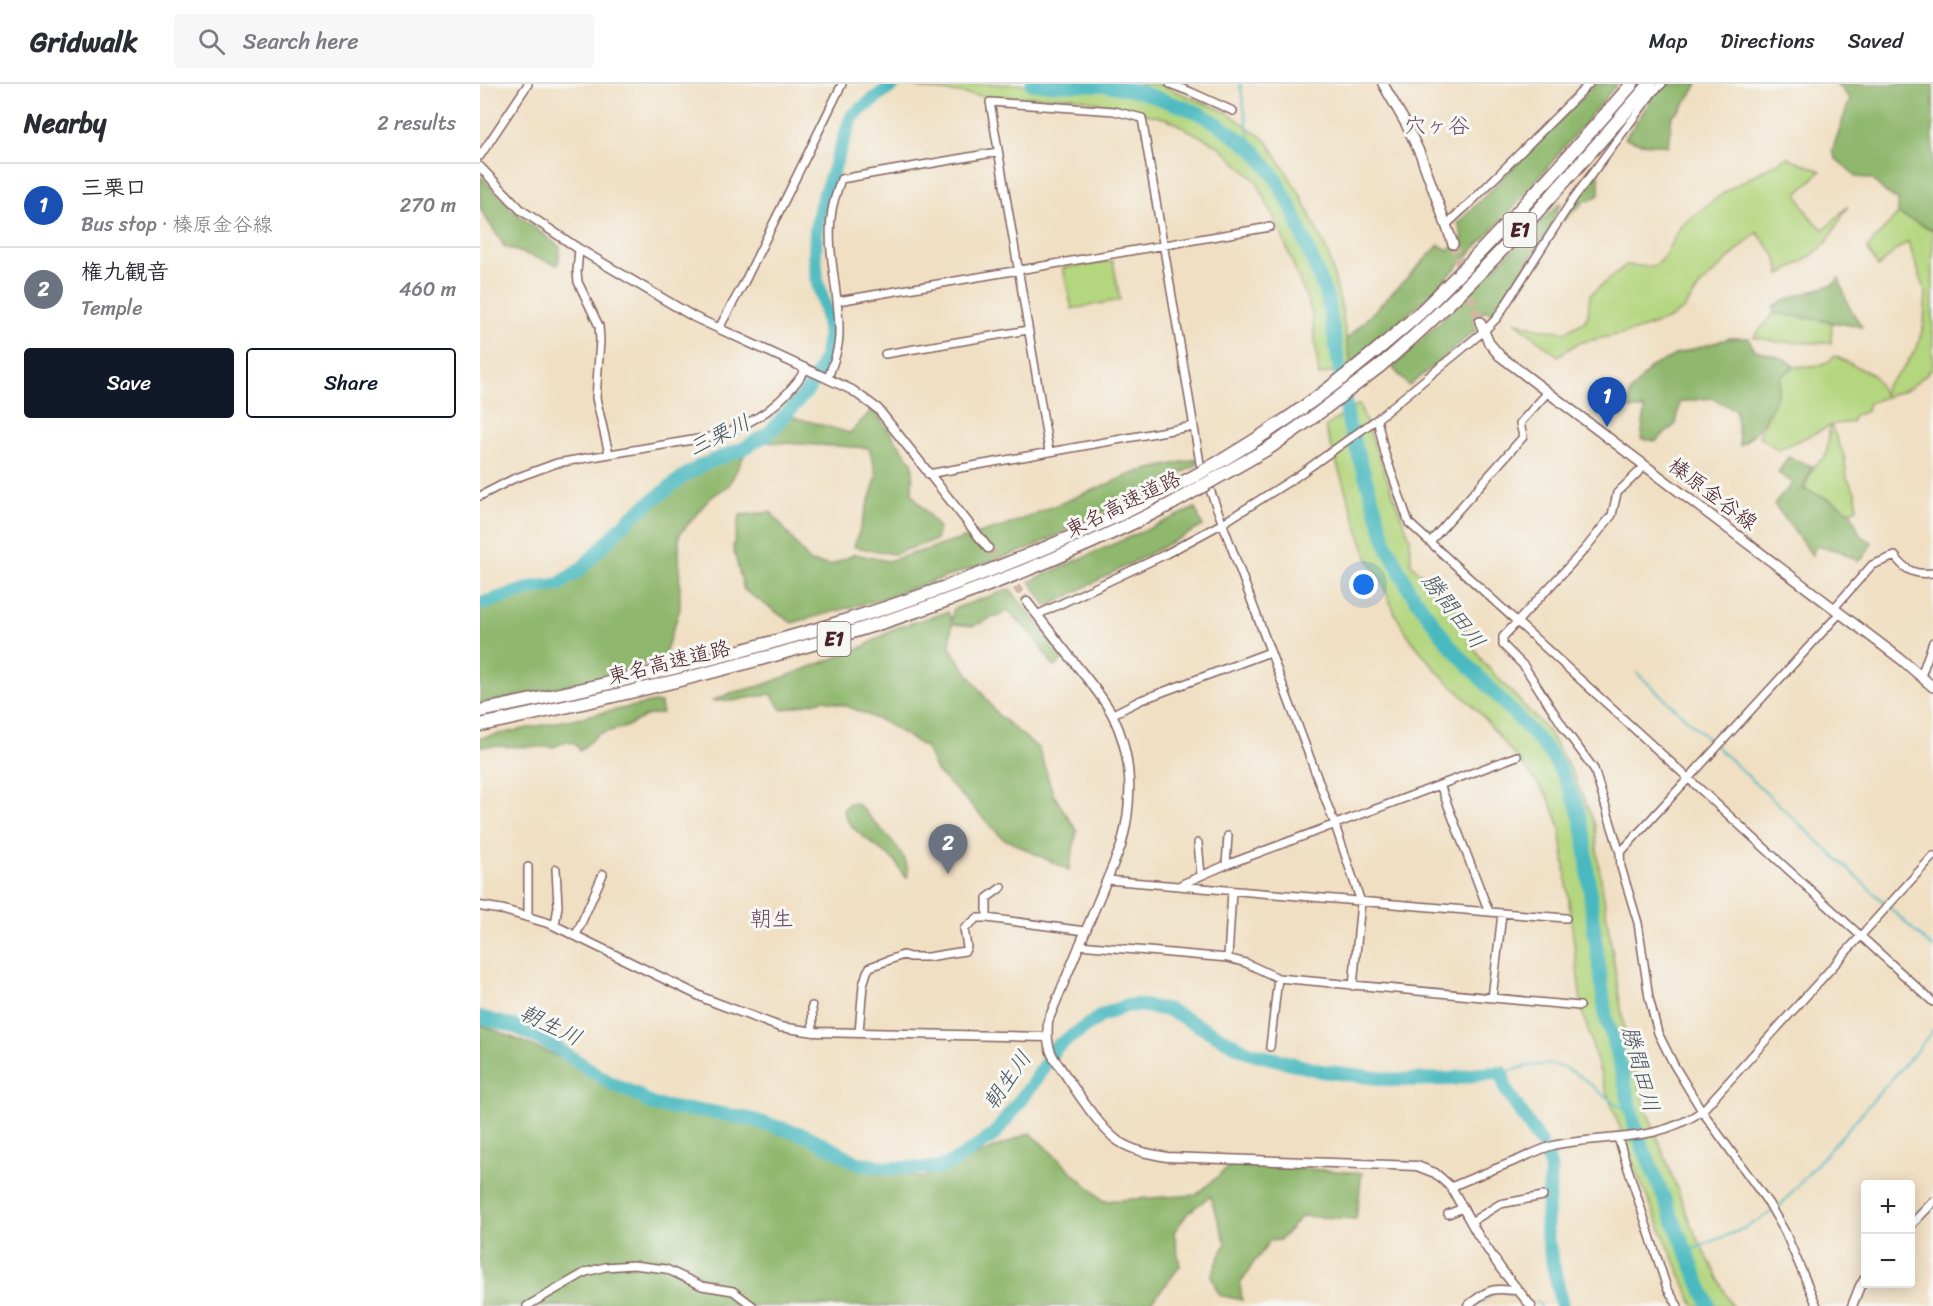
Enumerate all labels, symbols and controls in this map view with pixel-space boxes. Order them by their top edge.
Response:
search box [174,14,594,68]
text: Gridwalk [30,17,138,66]
text: Search here [243,22,359,61]
text: Map [1649,22,1687,60]
text: Directions [1720,22,1815,60]
text: Saved [1848,22,1903,60]
icon: search [195,25,228,58]
text: Nearby [24,100,106,146]
text: 2 results [377,106,456,141]
district label: 穴ヶ谷 [1404,106,1470,145]
text: 三栗口 [81,168,147,207]
text: 1 [39,188,48,223]
text: 270 m [400,188,456,223]
text: Bus stop · 榛原金谷線 [81,207,272,242]
road number: E1 [1504,213,1536,247]
text: 権九観音 [81,252,169,291]
text: 2 [38,272,49,307]
text: 460 m [399,272,456,307]
text: Temple [81,291,143,326]
button: Save [24,348,234,418]
button: Share [246,348,456,418]
pin: 1 [1588,378,1626,427]
water label: 三栗川 [681,403,757,467]
street label: 榛原金谷線 [1660,447,1766,541]
street label: 東名高速道路 [1058,459,1188,549]
water label: 勝間田川 [1412,564,1496,658]
your location [1349,570,1378,599]
road number: E1 [818,622,850,656]
street label: 東名高速道路 [603,628,735,696]
pin: 2 [928,824,968,874]
district label: 朝生 [750,899,794,938]
water label: 朝生川 [513,993,589,1057]
water label: 勝間田川 [1611,1021,1671,1117]
water label: 朝生川 [972,1042,1042,1118]
map controls [1861,1180,1915,1288]
button: + [1861,1180,1915,1234]
button: − [1861,1234,1915,1288]

